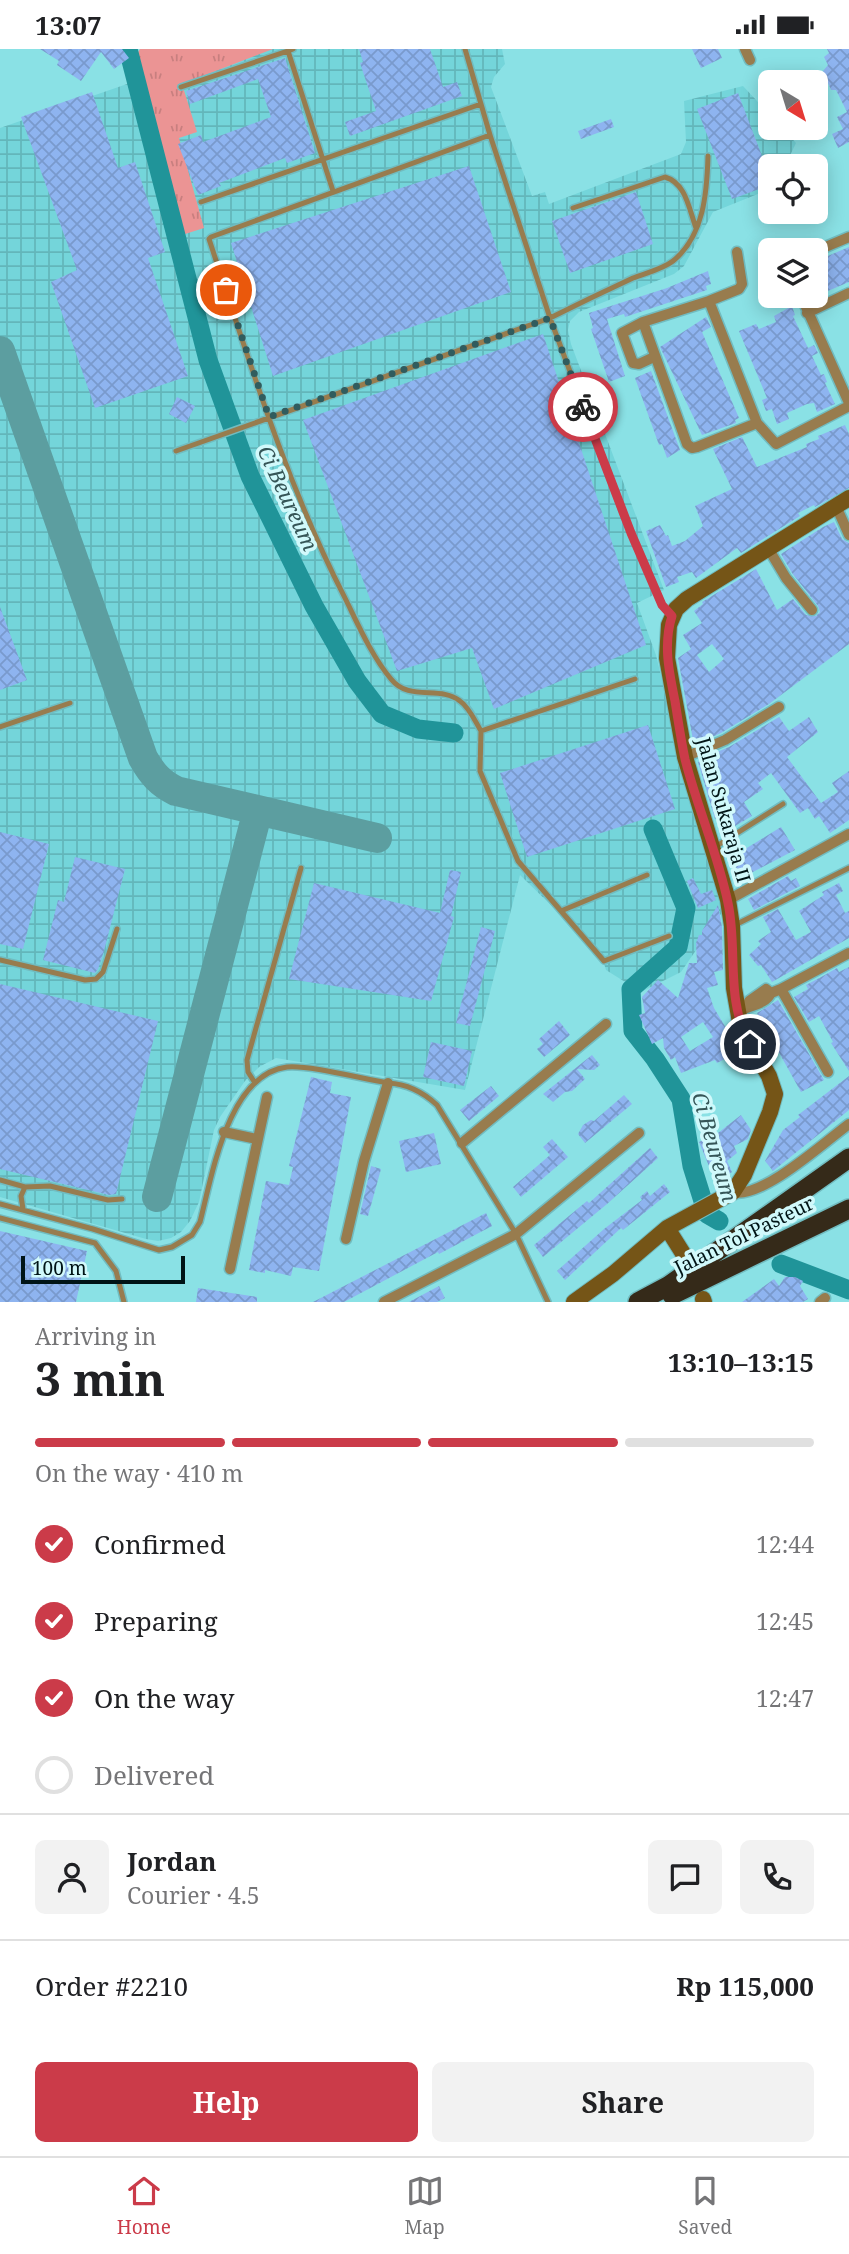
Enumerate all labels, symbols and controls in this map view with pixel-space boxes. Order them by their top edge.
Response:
text: 13:07 [35,7,102,43]
north arrow [758,70,828,140]
map controls [758,70,828,308]
button: locate [758,154,828,224]
button: layers [758,238,828,308]
pin [196,260,256,320]
icon: bag [207,271,245,309]
courier [548,372,618,442]
icon: bike [564,388,602,426]
water label: Ci Beureum [251,441,325,555]
street label: Jalan Sukaraja II [691,733,757,886]
pin [720,1014,780,1074]
icon: home [731,1025,769,1063]
water label: Ci Beureum [686,1089,744,1205]
street label: Jalan Tol Pasteur [669,1190,818,1281]
scale bar [21,1253,186,1285]
text: 100 m [32,1255,87,1281]
text: Arriving in [35,1320,156,1352]
text: 13:10–13:15 [668,1344,814,1380]
text: 3 min [35,1347,165,1409]
text: On the way · 410 m [35,1457,243,1489]
icon: check [35,1525,73,1563]
text: Confirmed [94,1526,226,1562]
text: 12:44 [756,1528,814,1560]
icon: check [35,1602,73,1640]
text: Preparing [94,1603,218,1639]
text: 12:45 [756,1605,814,1637]
icon: check [35,1679,73,1717]
text: On the way [94,1680,234,1716]
text: 12:47 [756,1682,814,1714]
text: Delivered [94,1757,214,1793]
button: person [35,1840,109,1914]
button: chat [648,1840,722,1914]
button: phone [740,1840,814,1914]
text: Jordan [127,1843,217,1879]
text: Courier · 4.5 [127,1879,260,1911]
text: Order #2210 [35,1968,188,2004]
text: Rp 115,000 [676,1968,814,2004]
button: Help [35,2062,418,2142]
button: Share [432,2062,814,2142]
tab: Home [117,2172,171,2240]
tab: Map [405,2172,445,2240]
tab: Saved [678,2172,732,2240]

